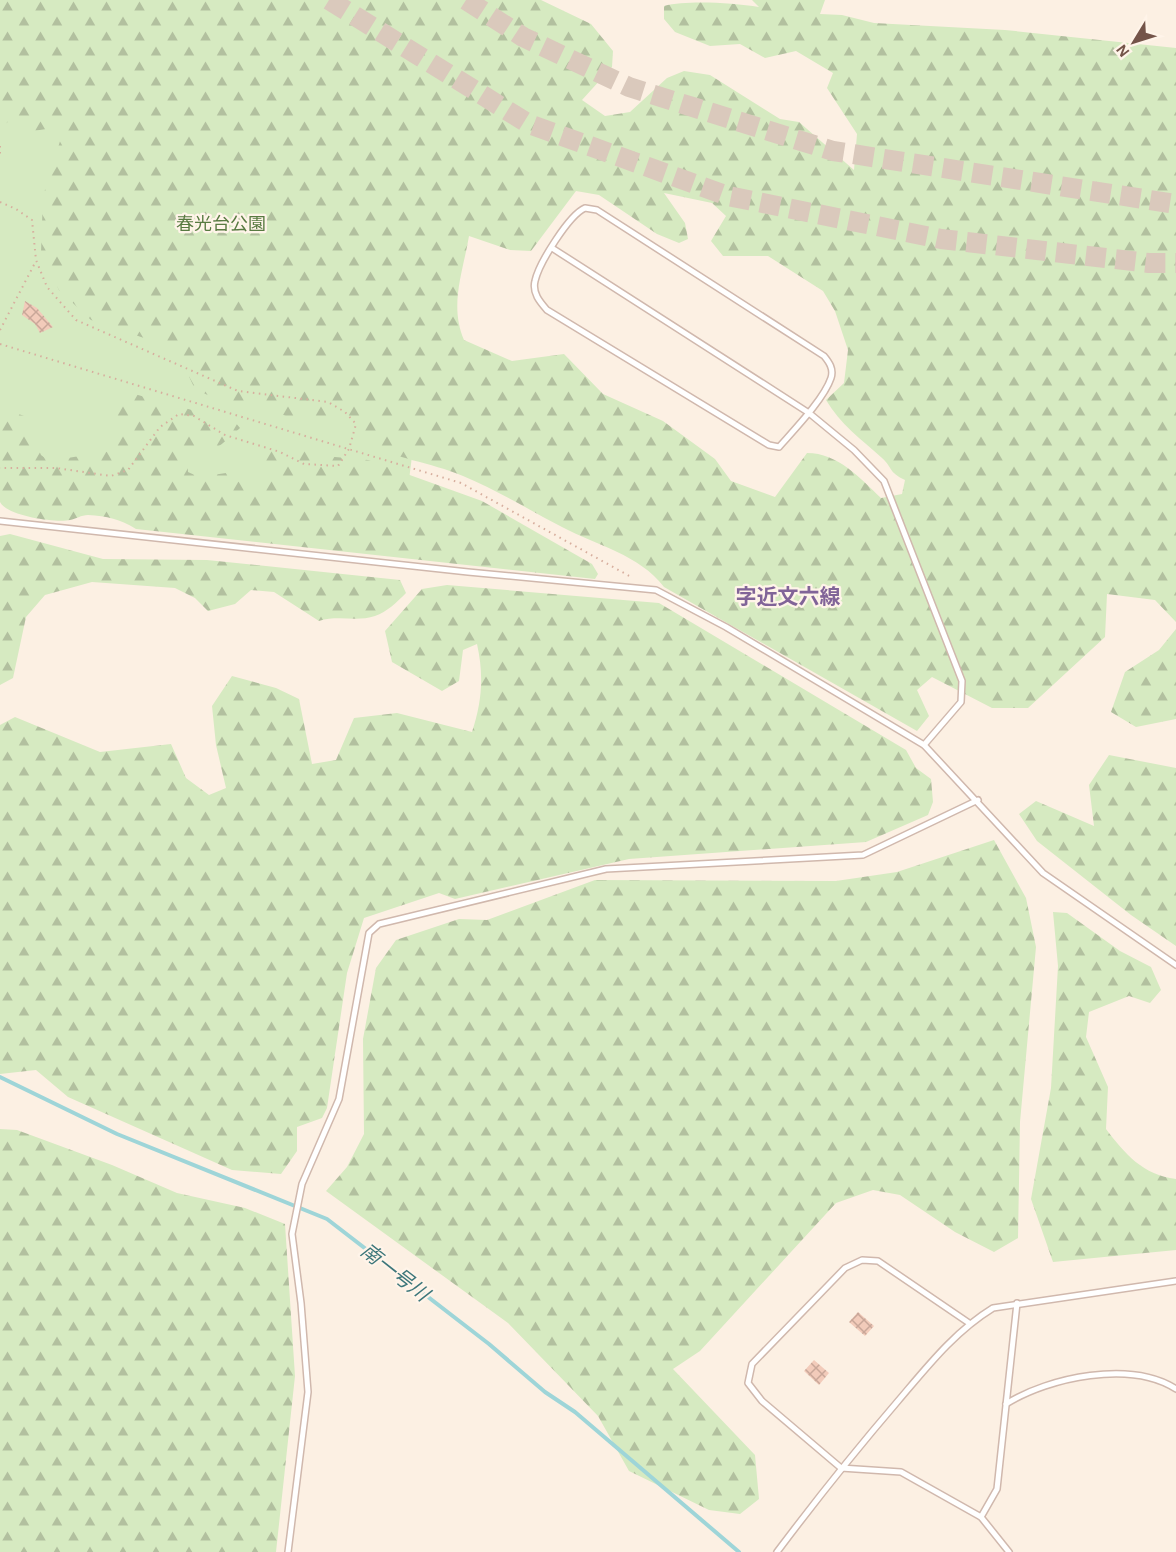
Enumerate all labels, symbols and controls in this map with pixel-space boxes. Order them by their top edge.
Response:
north arrow [1104,12,1164,72]
text: N [1113,41,1133,60]
park label: 春光台公園 [176,214,266,234]
district label: 字近文六線 [736,585,841,608]
water label: 南一号川 [357,1239,434,1307]

